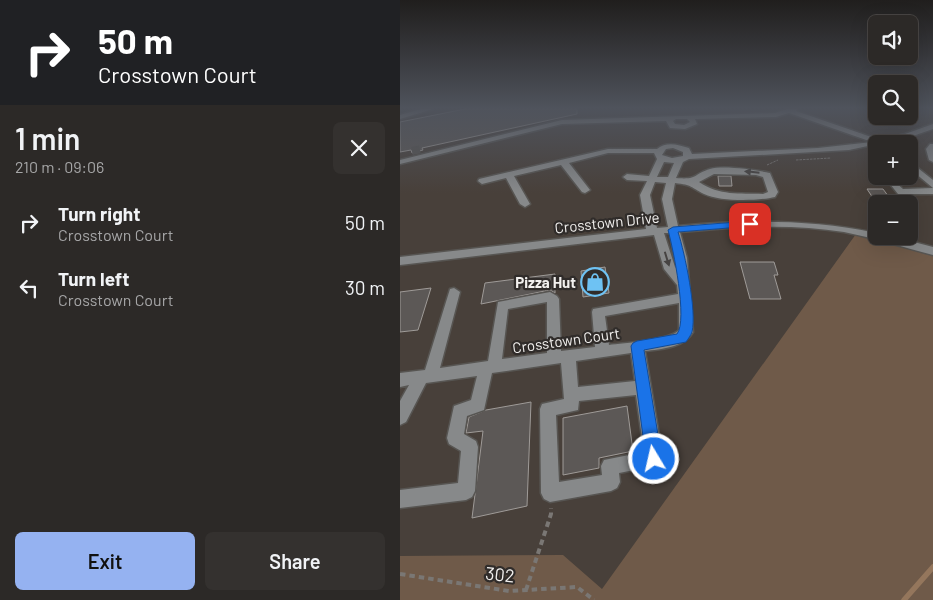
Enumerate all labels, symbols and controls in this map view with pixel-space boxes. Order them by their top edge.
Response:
map controls [868,15,918,245]
button: sound [868,15,918,65]
text: 50 m [98,19,173,61]
icon: right [15,20,80,85]
text: Crosstown Court [98,61,257,87]
button: search [868,75,918,125]
text: 1 min [15,120,80,156]
button: close [333,122,385,174]
button: + [868,135,918,185]
text: 210 m · 09:06 [15,157,104,176]
one-way arrow [744,168,760,176]
button: − [868,195,918,245]
text: Turn right [58,202,140,225]
pin [729,203,771,245]
street label: Crosstown Drive [554,208,660,236]
icon: right [15,209,43,237]
icon: arrive [736,210,764,238]
text: 50 m [345,211,385,234]
text: Crosstown Court [58,225,174,244]
one-way arrow [663,252,671,267]
text: Turn left [58,267,129,290]
shop icon: Pizza Hut [580,267,610,297]
place label: Pizza Hut [515,273,576,291]
icon: left [15,274,43,302]
text: 30 m [345,276,385,299]
text: Crosstown Court [58,290,174,309]
street label: Crosstown Court [511,324,621,356]
position arrow [627,432,679,484]
button: Exit [15,532,195,590]
button: Share [205,532,385,590]
street label: 302 [484,562,516,586]

